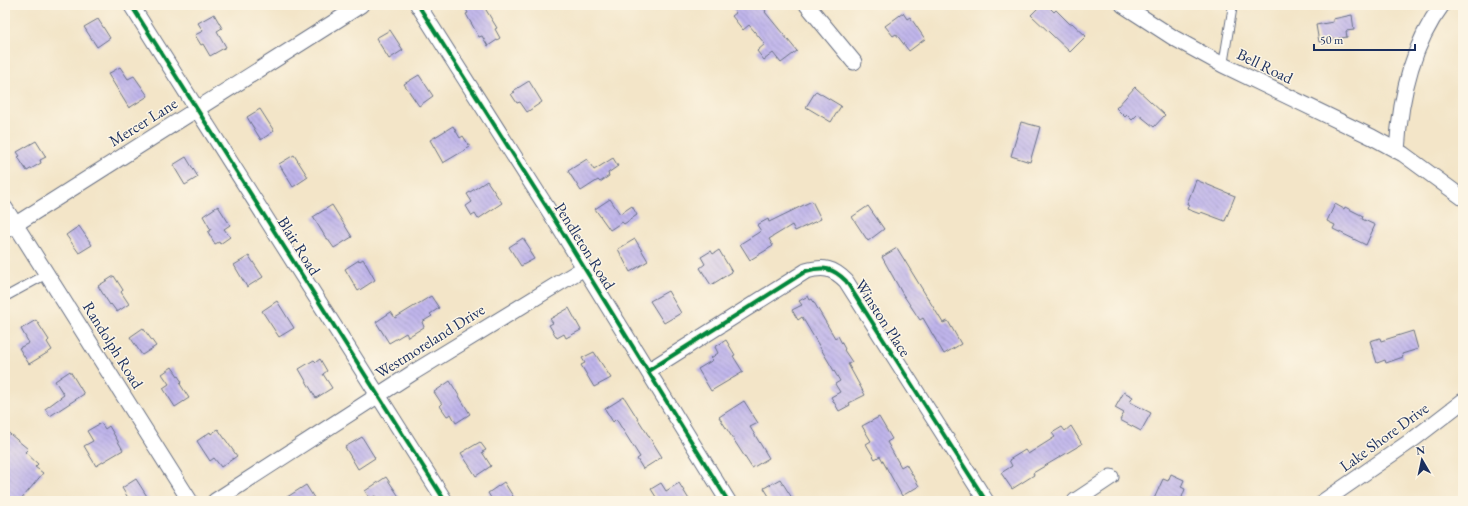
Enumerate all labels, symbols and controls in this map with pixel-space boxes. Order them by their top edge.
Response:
scale bar [1314,26,1415,52]
text: 50 m [1320,32,1344,48]
street label: Bell Road [1233,43,1297,89]
street label: Mercer Lane [105,93,181,151]
street label: Pendleton Road [550,198,621,294]
street label: Blair Road [273,213,326,280]
street label: Winston Place [850,275,916,361]
street label: Randolph Road [78,298,149,393]
street label: Westmoreland Drive [371,299,489,383]
street label: Lake Shore Drive [1335,398,1433,476]
north arrow [1402,440,1442,480]
text: N [1415,442,1426,458]

